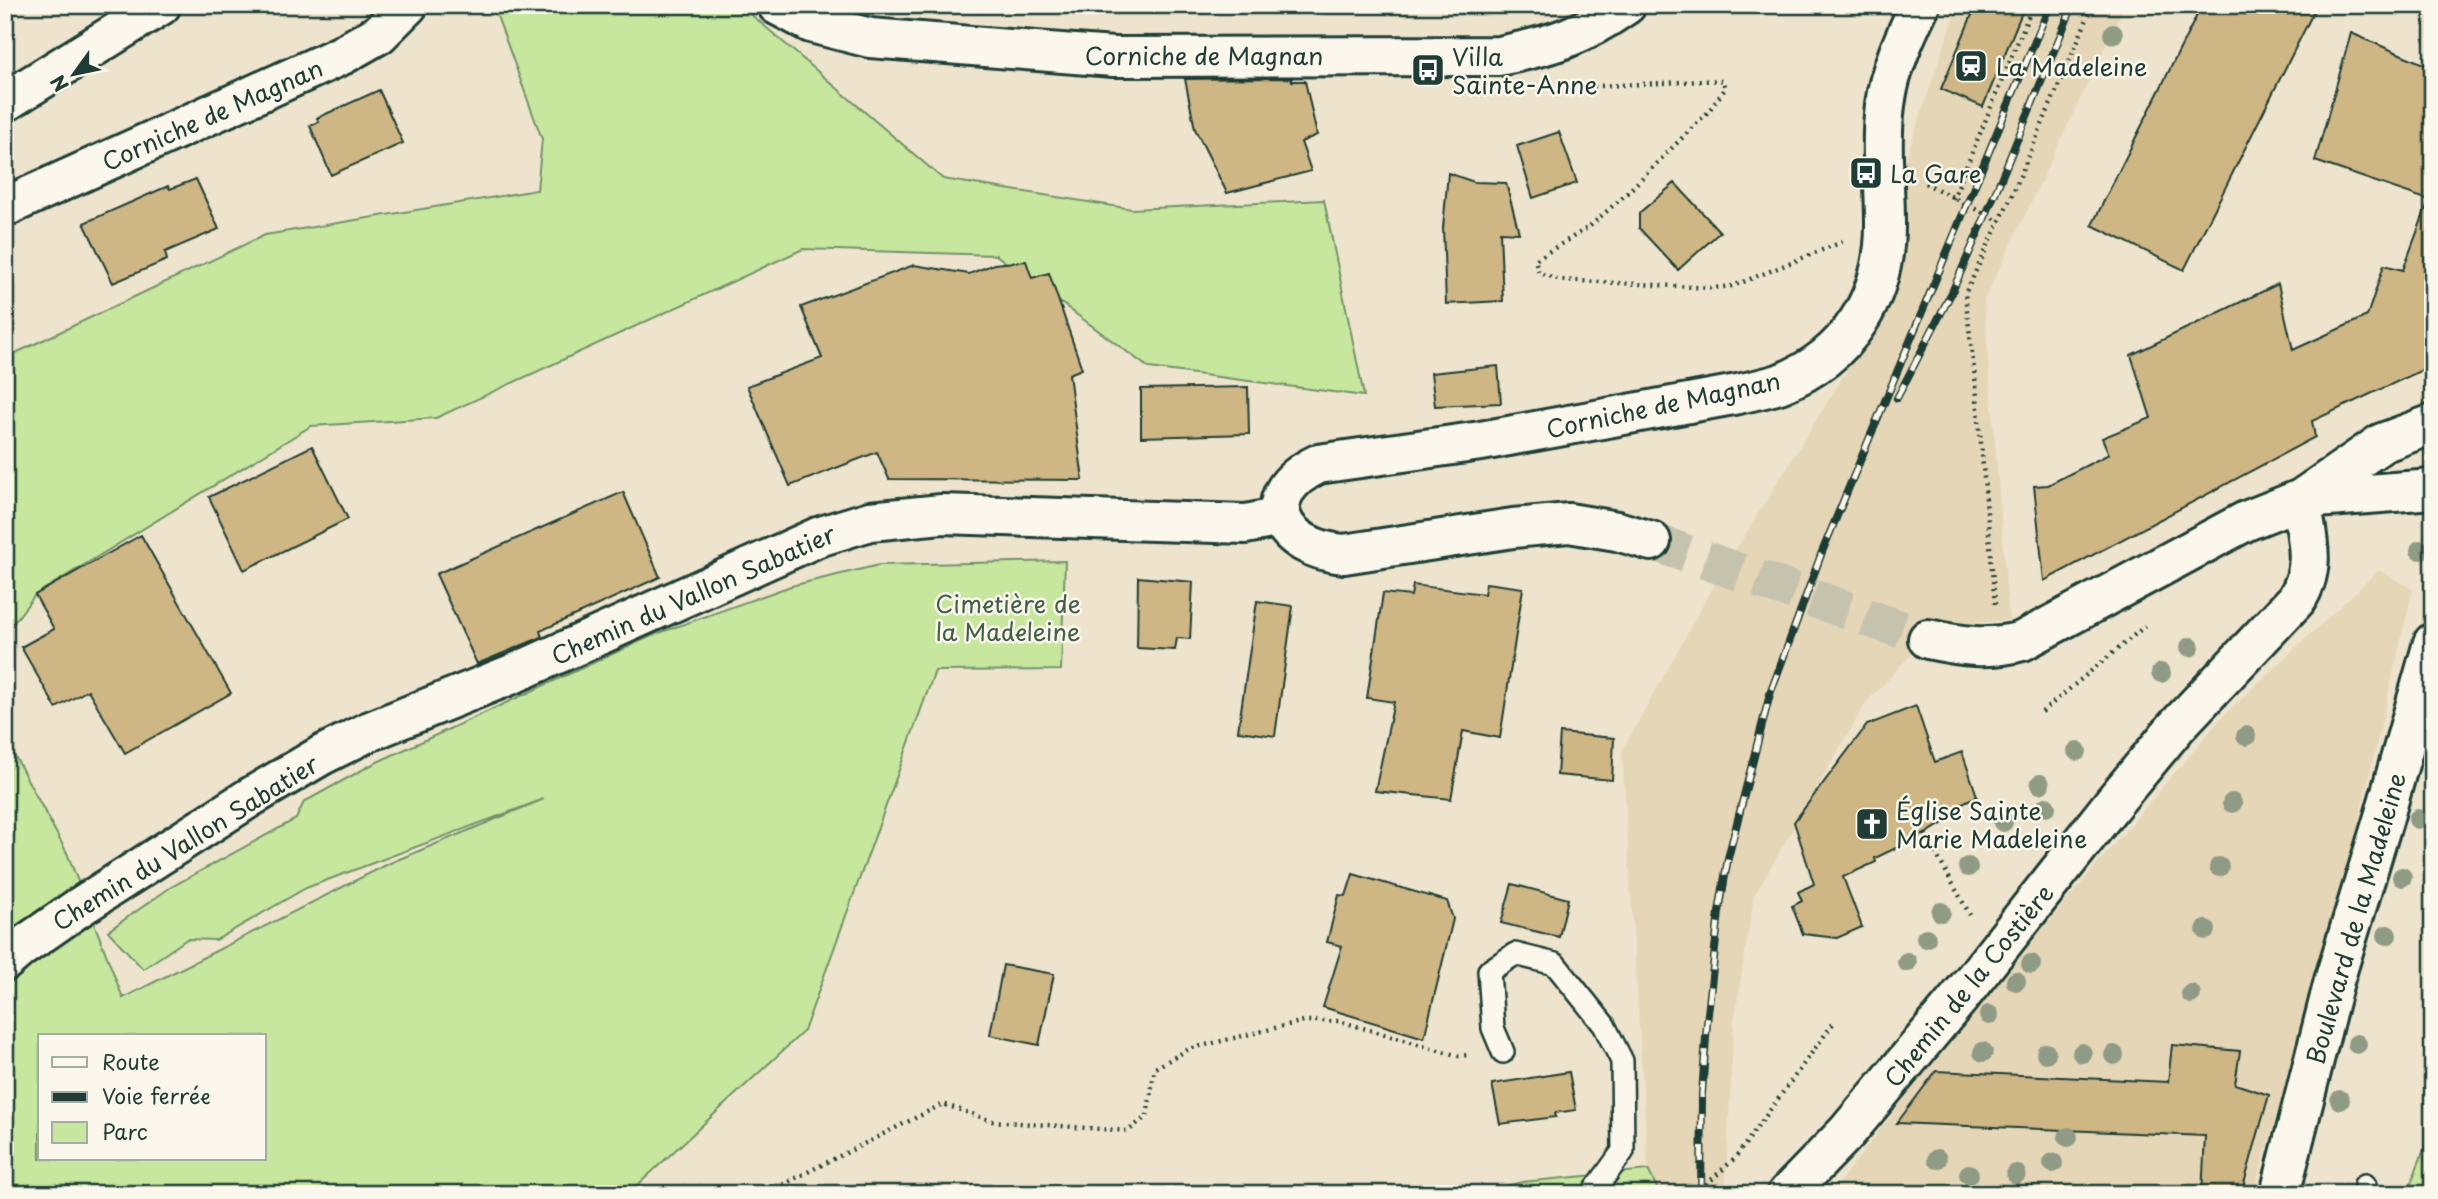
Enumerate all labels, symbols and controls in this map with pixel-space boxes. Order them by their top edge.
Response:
street label: Corniche de Magnan [1085,37,1323,73]
north arrow [38,38,108,108]
place label: Villa Sainte-Anne [1452,38,1598,102]
station icon: La Madeleine [1952,47,1990,85]
place label: La Madeleine [1996,48,2147,84]
street label: Corniche de Magnan [96,49,328,179]
bus stop icon: Villa Sainte-Anne [1409,51,1447,89]
text: N [43,70,75,98]
bus stop icon: La Gare [1847,154,1885,192]
place label: La Gare [1890,155,1981,191]
street label: Corniche de Magnan [1543,362,1783,446]
street label: Chemin du Vallon Sabatier [545,515,841,673]
park label: Cimetière de la Madeleine [935,585,1081,649]
street label: Chemin du Vallon Sabatier [45,745,325,939]
street label: Boulevard de la Madeleine [2296,768,2414,1068]
place label: Église Sainte Marie Madeleine [1896,792,2087,856]
church icon: Église Sainte Marie Madeleine [1853,805,1891,843]
street label: Chemin de la Costière [1875,876,2061,1094]
legend [38,1034,266,1160]
text: Route [102,1045,160,1077]
text: Voie ferrée [102,1079,211,1111]
text: Parc [102,1115,148,1147]

